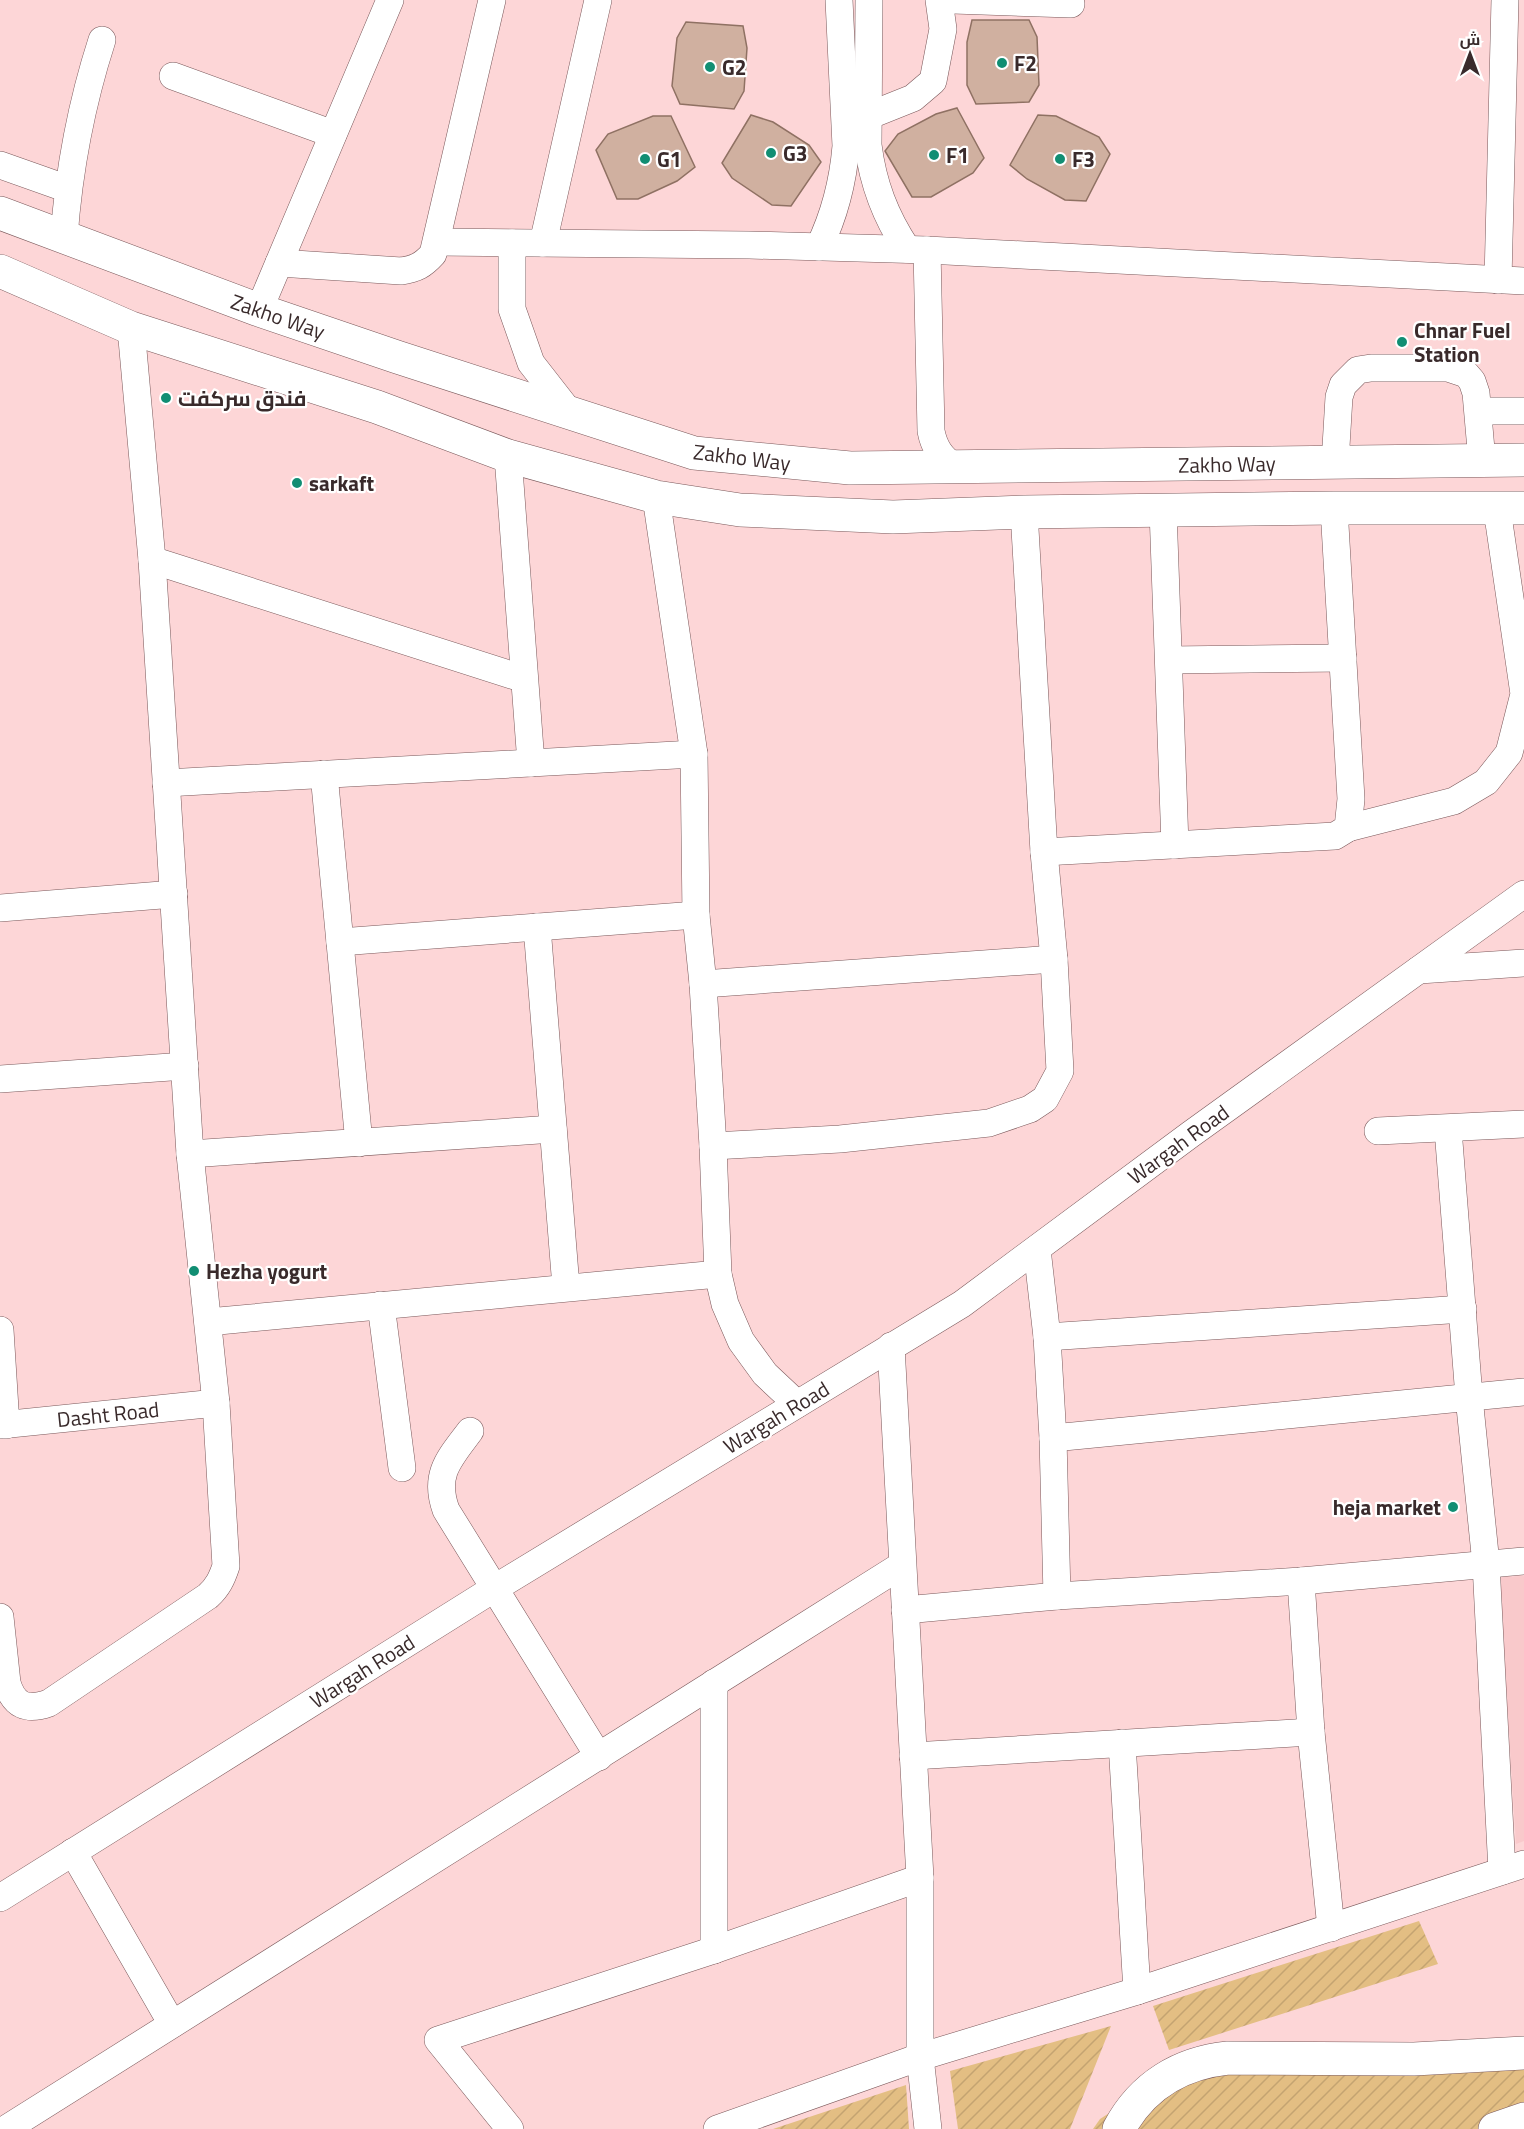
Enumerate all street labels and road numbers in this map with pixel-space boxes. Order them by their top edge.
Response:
street label: Zakho Way [227,285,329,347]
street label: Zakho Way [692,435,792,479]
street label: Zakho Way [1178,447,1276,481]
street label: Wargah Road [1121,1096,1235,1192]
street label: Wargah Road [717,1373,835,1461]
street label: Dasht Road [55,1393,161,1435]
street label: Wargah Road [303,1626,421,1716]

